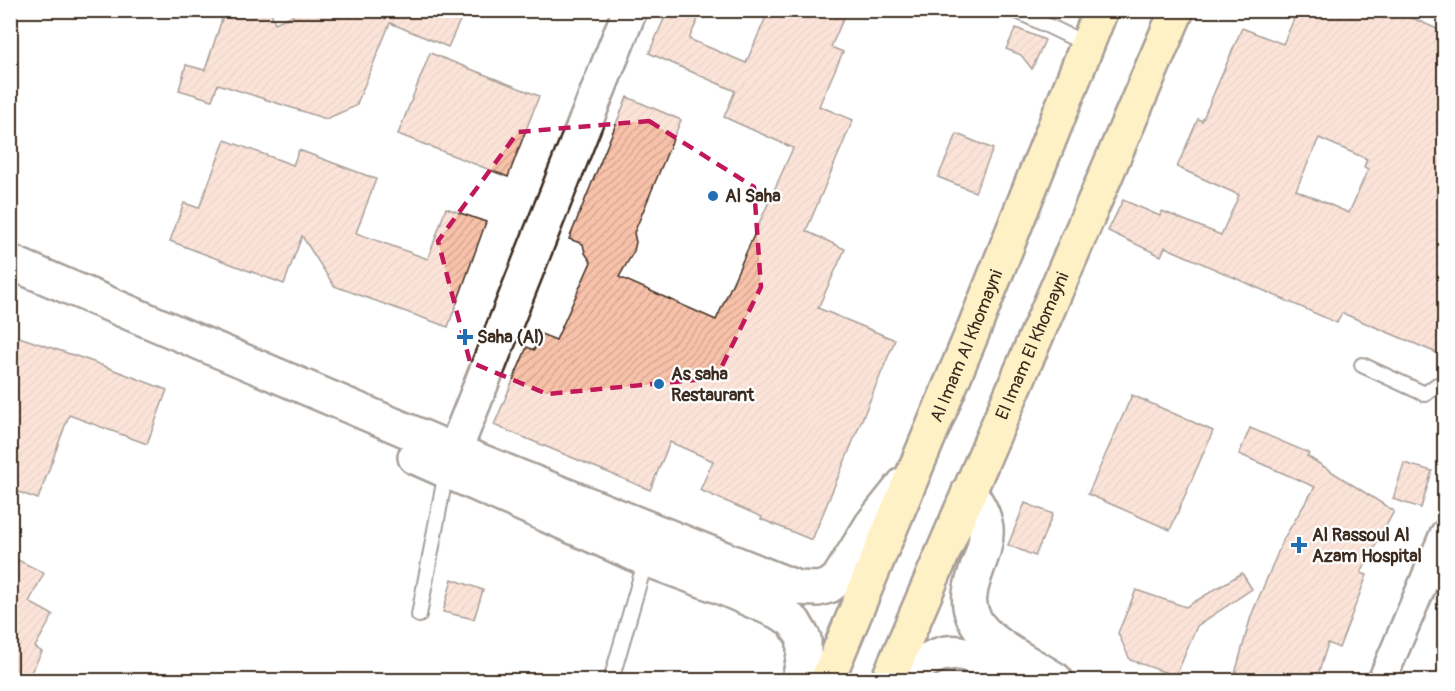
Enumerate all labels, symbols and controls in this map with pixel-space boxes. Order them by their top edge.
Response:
place label: Al Saha [725,185,781,208]
marker: Al Saha [706,189,720,203]
street label: Al Imam Al Khomayni [925,266,1008,426]
street label: El Imam El Khomayni [990,268,1074,423]
place label: Saha (Al) [477,326,545,349]
marker: Saha (Al) [458,330,472,344]
place label: As saha Restaurant [671,363,755,407]
marker: As saha Restaurant [652,377,666,391]
place label: Al Rassoul Al Azam Hospital [1312,524,1422,568]
marker: Al Rassoul Al Azam Hospital [1290,536,1308,554]

